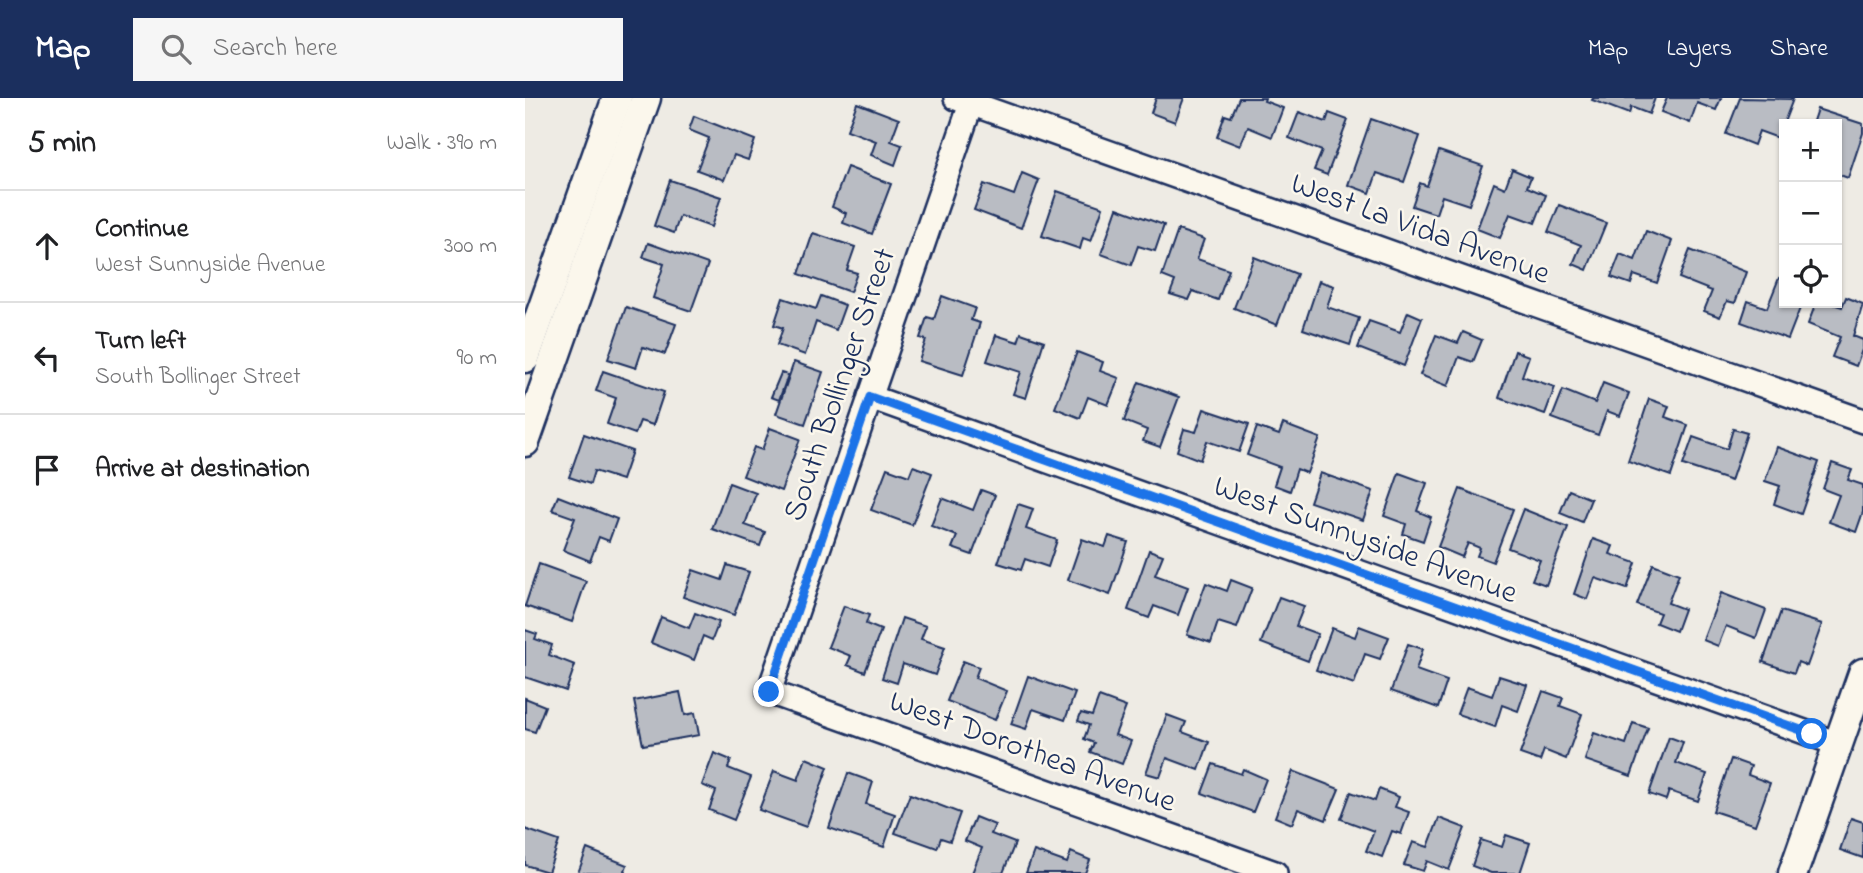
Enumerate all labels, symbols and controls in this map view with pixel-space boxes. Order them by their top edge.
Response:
search box [133,18,623,81]
text: Map [35,25,91,73]
icon: search [157,30,195,68]
text: Search here [213,30,337,68]
text: Map [1588,32,1628,67]
text: Layers [1666,32,1732,67]
text: Share [1770,32,1828,67]
map controls [1779,119,1842,308]
button: + [1779,119,1842,182]
text: 5 min [28,122,96,166]
text: Walk · 390 m [386,127,497,160]
street label: West La Vida Avenue [1284,161,1557,299]
button: − [1779,182,1842,245]
text: Continue [95,211,188,249]
icon: ahead [28,227,66,265]
text: 300 m [444,230,497,263]
street label: South Bollinger Street [772,242,910,528]
button: locate [1779,245,1842,308]
text: West Sunnyside Avenue [95,249,325,282]
text: Turn left [95,323,186,361]
icon: left [28,339,66,377]
text: 90 m [457,342,497,375]
text: South Bollinger Street [95,361,301,394]
icon: arrive [28,451,66,489]
text: Arrive at destination [95,451,310,489]
street label: West Sunnyside Avenue [1206,464,1524,618]
route end [753,676,784,707]
street label: West Dorothea Avenue [882,679,1183,827]
route start [1796,718,1827,749]

